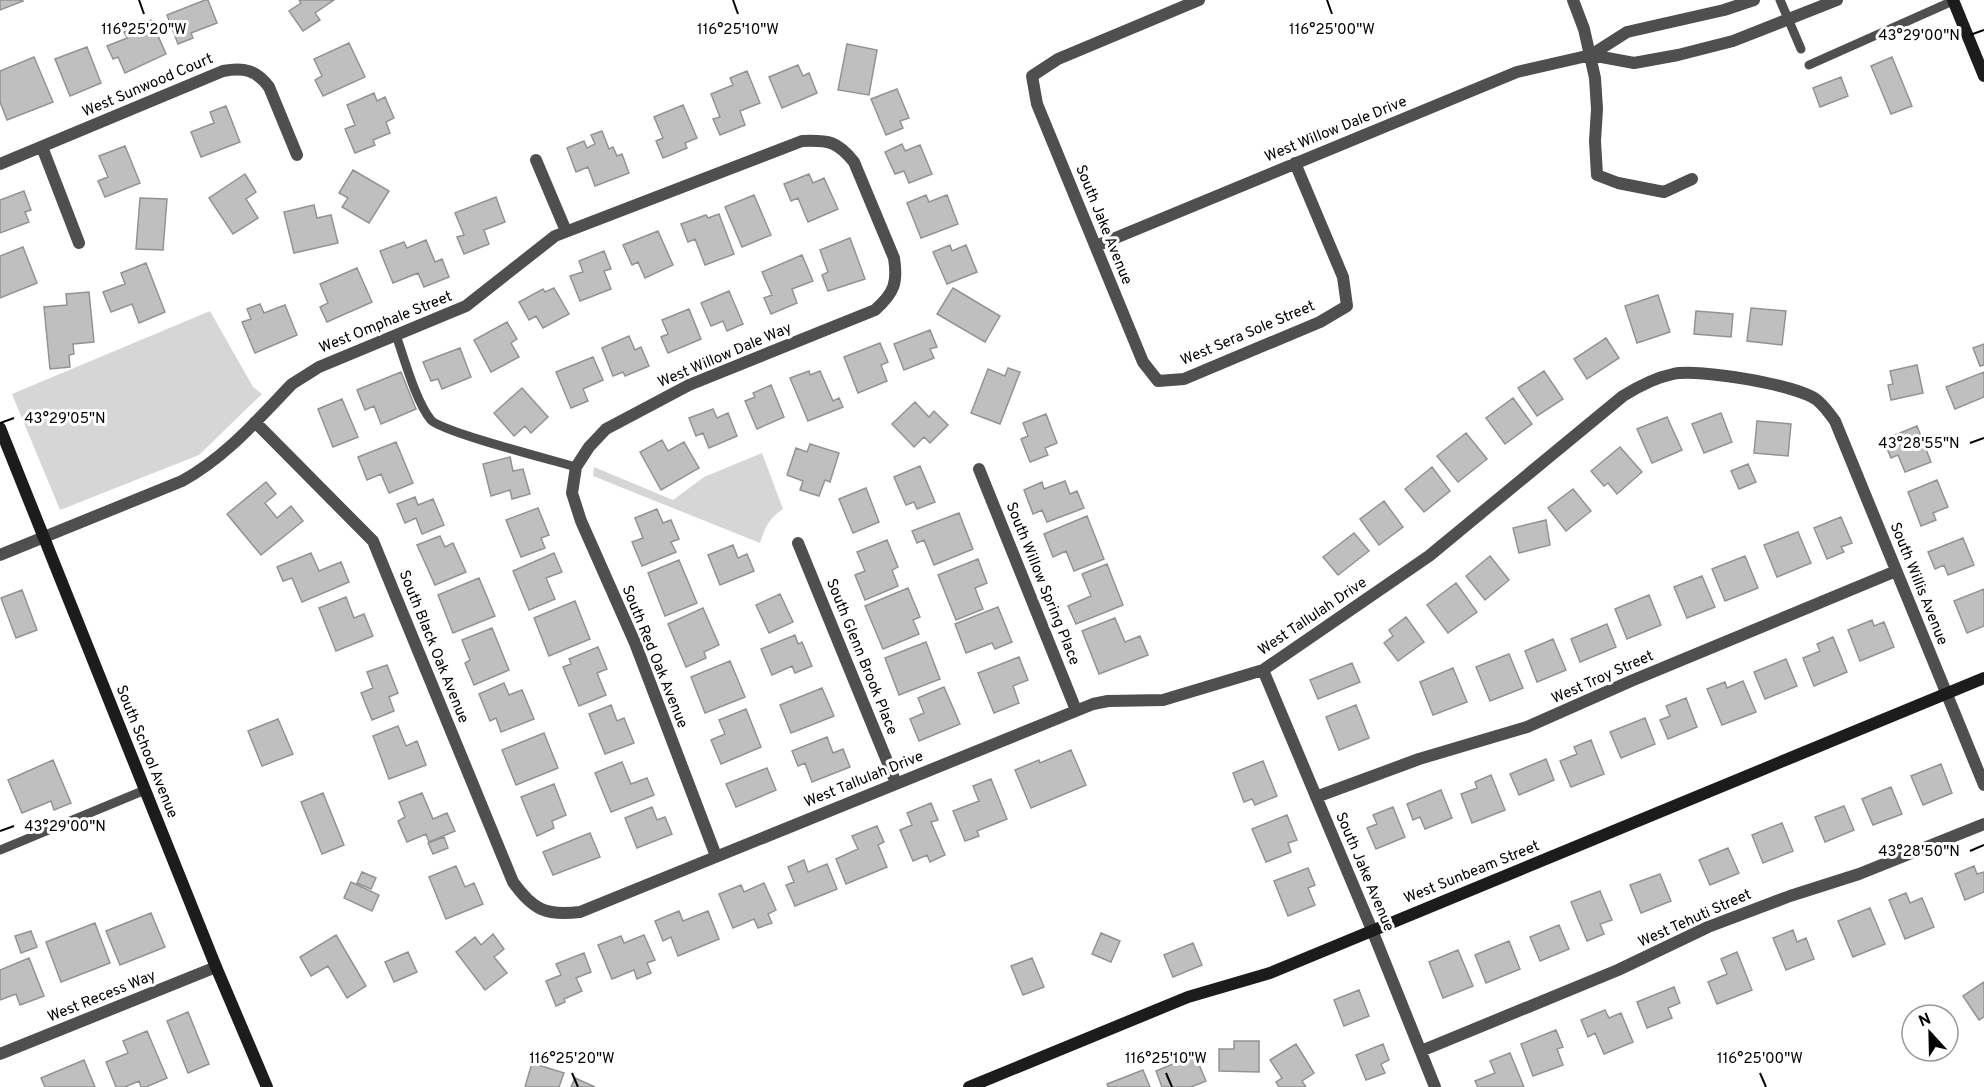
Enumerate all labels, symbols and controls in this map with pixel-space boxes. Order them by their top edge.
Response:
text: 116°25'20"W [101,21,187,40]
text: 116°25'10"W [697,21,779,40]
text: 116°25'00"W [1289,21,1375,40]
text: 43°29'00"N [1878,27,1960,46]
street label: West Sunwood Court [80,50,216,122]
street label: West Willow Dale Drive [1262,93,1410,167]
street label: South Jake Avenue [1070,162,1136,288]
street label: West Omphale Street [317,288,455,358]
street label: West Sera Sole Street [1178,297,1318,371]
street label: West Willow Dale Way [655,319,795,393]
text: 43°29'05"N [24,410,106,429]
text: 43°28'55"N [1878,435,1960,454]
street label: South Willow Spring Place [1001,500,1083,668]
street label: South Willis Avenue [1885,520,1951,648]
street label: South Black Oak Avenue [394,568,472,726]
street label: West Tallulah Drive [1255,574,1371,660]
street label: South Glenn Brook Place [821,576,901,738]
street label: South Red Oak Avenue [617,583,691,731]
street label: West Troy Street [1549,647,1657,709]
street label: South School Avenue [111,683,181,821]
street label: West Tallulah Drive [802,747,926,813]
street label: South Jake Avenue [1330,810,1398,934]
text: 43°29'00"N [24,818,106,837]
street label: West Sunbeam Street [1401,837,1543,909]
text: 43°28'50"N [1878,843,1960,862]
street label: West Tehuti Street [1635,885,1755,953]
street label: West Recess Way [45,967,159,1027]
north arrow [1900,1003,1960,1063]
text: N [1916,1010,1934,1032]
text: 116°25'20"W [529,1050,615,1069]
text: 116°25'10"W [1125,1050,1207,1069]
text: 116°25'00"W [1717,1050,1803,1069]

